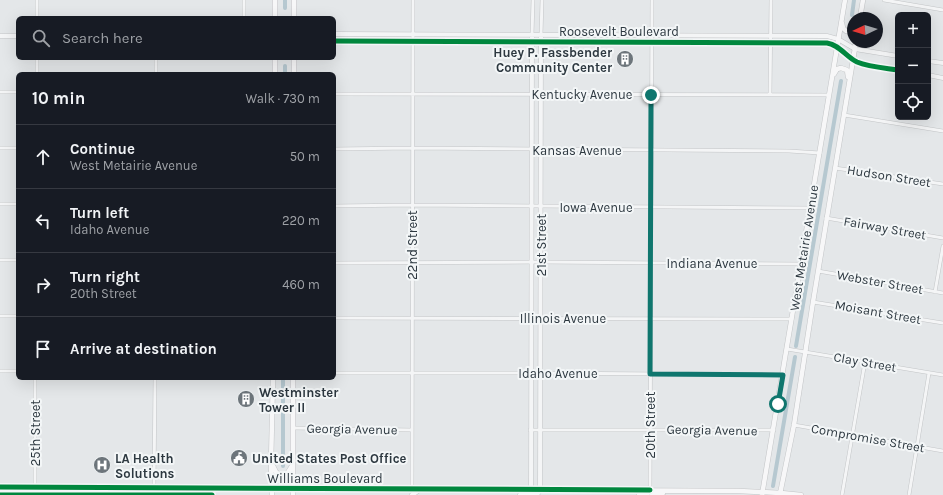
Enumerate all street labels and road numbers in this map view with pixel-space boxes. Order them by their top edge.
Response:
street label: Roosevelt Boulevard [559,24,679,39]
street label: Kentucky Avenue [532,87,633,102]
street label: Kansas Avenue [532,143,622,158]
street label: Hudson Street [846,162,932,190]
street label: West Metairie Avenue [787,184,821,312]
street label: Iowa Avenue [559,200,633,215]
street label: 22nd Street [405,210,420,280]
street label: Fairway Street [843,213,928,243]
street label: 21st Street [534,214,549,276]
street label: Indiana Avenue [666,256,758,271]
street label: Webster Street [836,267,924,297]
street label: Moisant Street [834,297,922,327]
street label: Illinois Avenue [520,311,606,326]
street label: Clay Street [832,349,898,375]
street label: Idaho Avenue [518,366,598,381]
street label: 20th Street [643,392,658,458]
street label: 25th Street [28,400,43,466]
street label: Georgia Avenue [306,421,398,437]
street label: Compromise Street [810,421,926,455]
street label: Georgia Avenue [666,422,758,438]
street label: Williams Boulevard [267,471,383,486]

